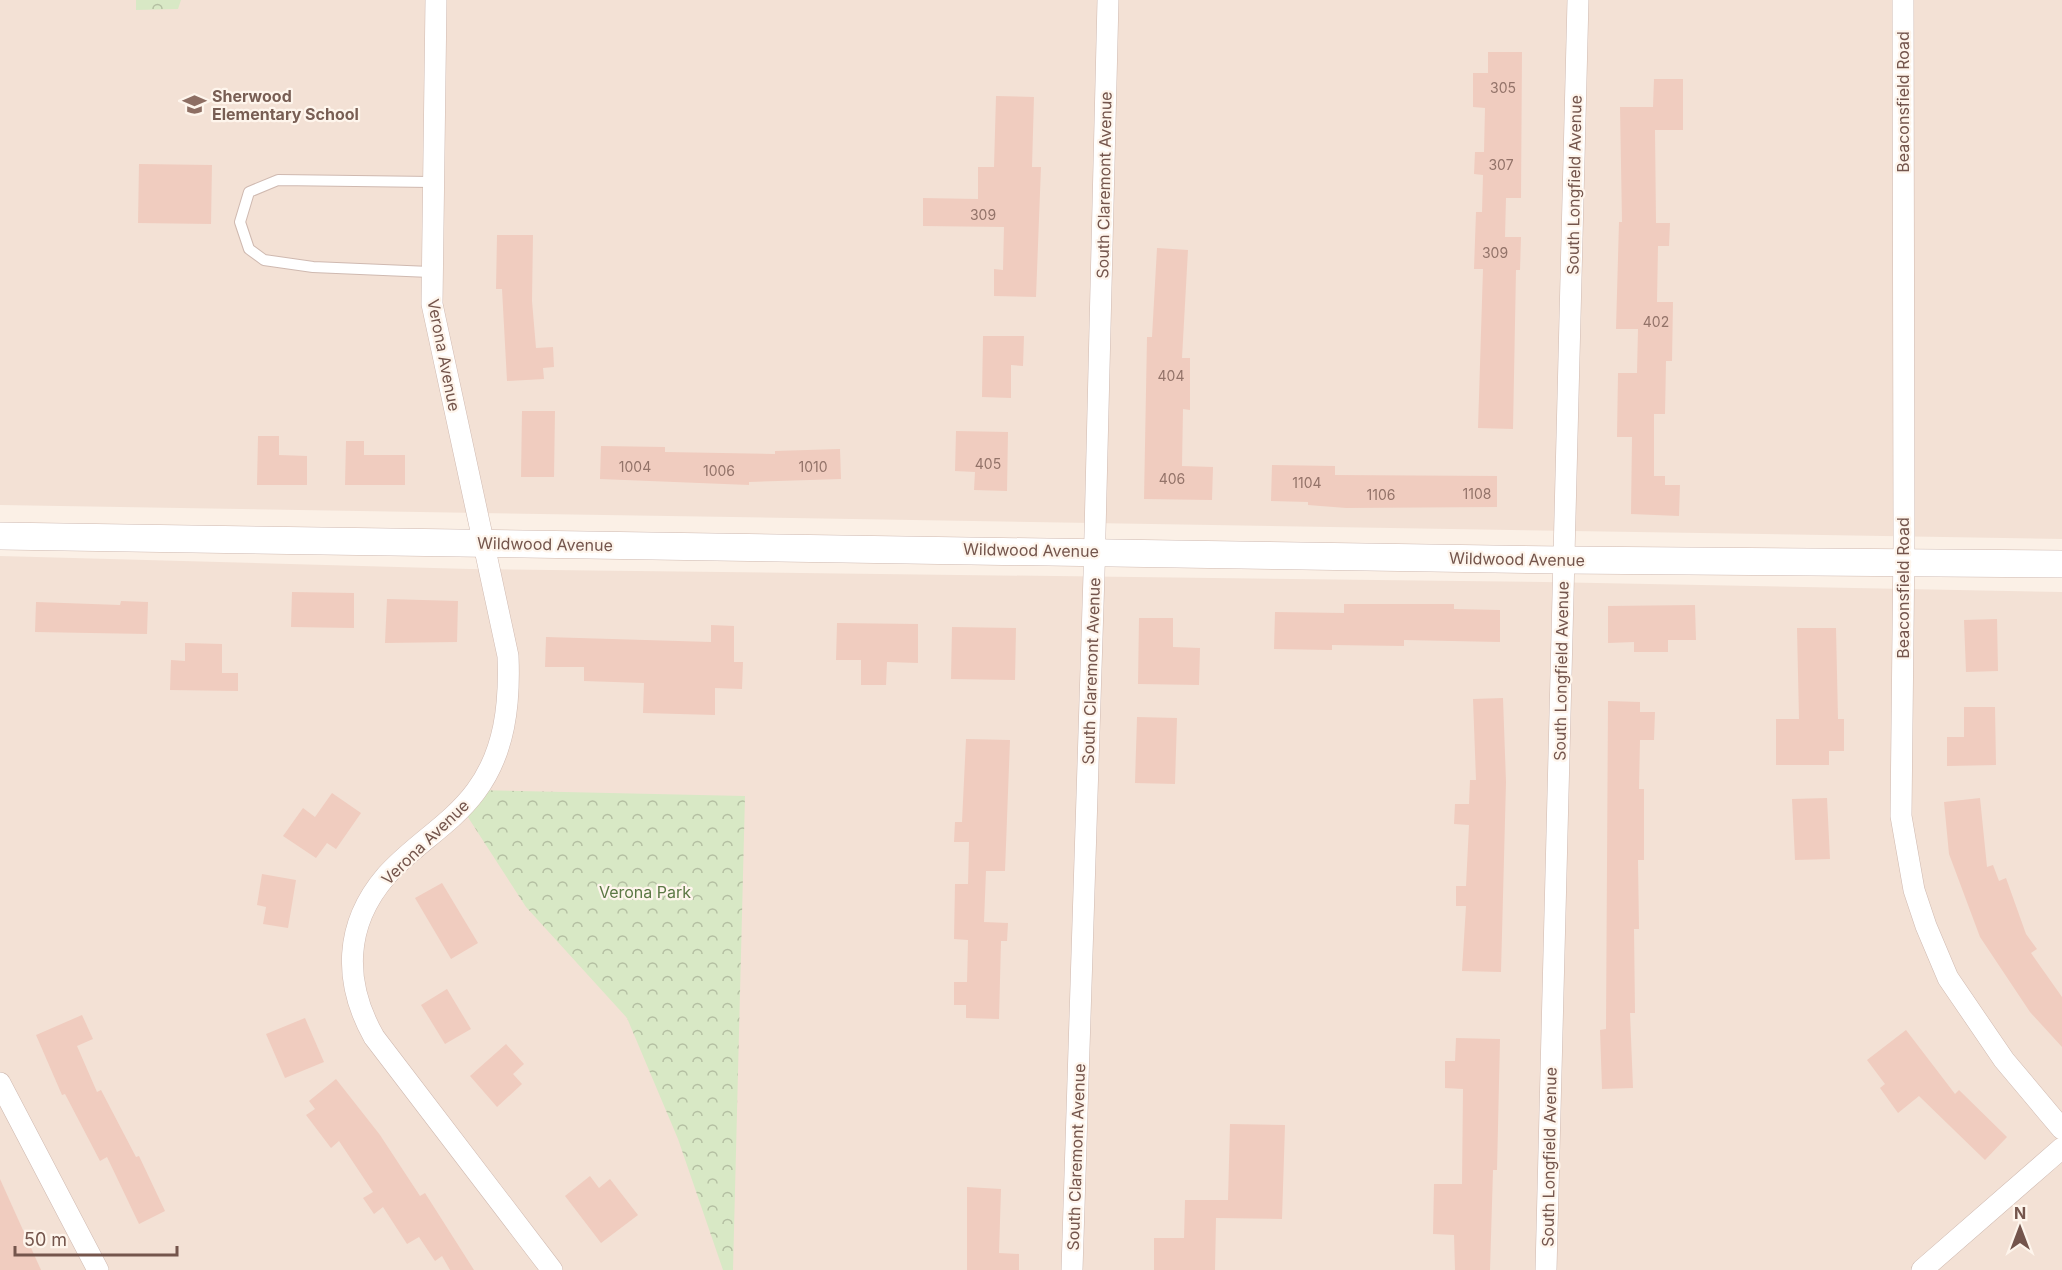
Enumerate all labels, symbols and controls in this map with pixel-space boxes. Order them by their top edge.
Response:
street label: Beaconsfield Road [1893,31,1913,173]
house number: 305 [1490,79,1516,96]
place label: Sherwood Elementary School [212,86,359,124]
street label: South Claremont Avenue [1092,91,1116,279]
school or university icon: Sherwood Elementary School [181,92,207,118]
street label: South Longfield Avenue [1562,95,1586,275]
house number: 307 [1488,156,1514,173]
house number: 309 [970,206,996,223]
house number: 309 [1482,244,1508,261]
street label: Verona Avenue [423,297,465,413]
house number: 402 [1643,313,1669,330]
house number: 404 [1158,367,1184,384]
house number: 405 [975,455,1001,472]
house number: 1004 [619,458,651,475]
house number: 1010 [798,458,828,475]
house number: 1006 [703,462,735,479]
house number: 406 [1159,470,1185,487]
house number: 1104 [1292,474,1322,491]
house number: 1108 [1463,485,1491,502]
house number: 1106 [1367,486,1395,503]
street label: Beaconsfield Road [1893,517,1913,659]
street label: Wildwood Avenue [477,533,613,555]
street label: Wildwood Avenue [963,539,1099,561]
street label: Wildwood Avenue [1449,548,1585,570]
street label: South Claremont Avenue [1078,577,1104,765]
street label: South Longfield Avenue [1549,581,1573,761]
street label: Verona Avenue [377,795,473,889]
park label: Verona Park [599,882,691,902]
street label: South Claremont Avenue [1063,1063,1089,1251]
street label: South Longfield Avenue [1537,1067,1561,1247]
north arrow [1990,1198,2050,1258]
text: N [2014,1203,2026,1223]
scale bar [15,1219,177,1257]
text: 50 m [24,1229,67,1250]

